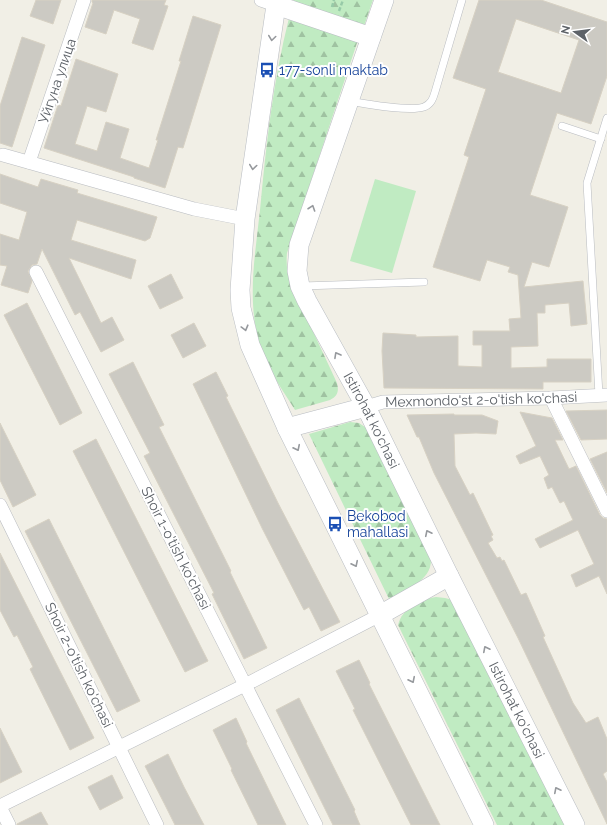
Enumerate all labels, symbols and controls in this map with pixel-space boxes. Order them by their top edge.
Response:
north arrow [555,12,595,52]
text: N [558,24,573,35]
one-way arrow [268,35,277,41]
street label: Уйгуна улица [35,36,79,126]
bus stop icon: 177-sonli maktab [258,61,276,79]
place label: 177-sonli maktab [279,62,388,78]
one-way arrow [249,164,258,170]
one-way arrow [307,204,316,211]
one-way arrow [241,325,249,332]
one-way arrow [334,352,341,359]
street label: Istirohat ko'chasi [340,369,403,471]
street label: Mexmondo'st 2-o'tish ko'chasi [385,389,578,410]
one-way arrow [292,443,300,451]
street label: Shoir 1-o'tish ko'chasi [138,484,214,612]
place label: Bekobod mahallasi [347,508,408,540]
bus stop icon: Bekobod mahallasi [326,515,344,533]
one-way arrow [425,530,433,537]
one-way arrow [350,560,357,567]
street label: Shoir 2-o'tish ko'chasi [42,600,116,730]
one-way arrow [483,646,491,653]
street label: Istirohat ko'chasi [486,659,548,761]
one-way arrow [407,676,415,684]
one-way arrow [554,787,562,794]

